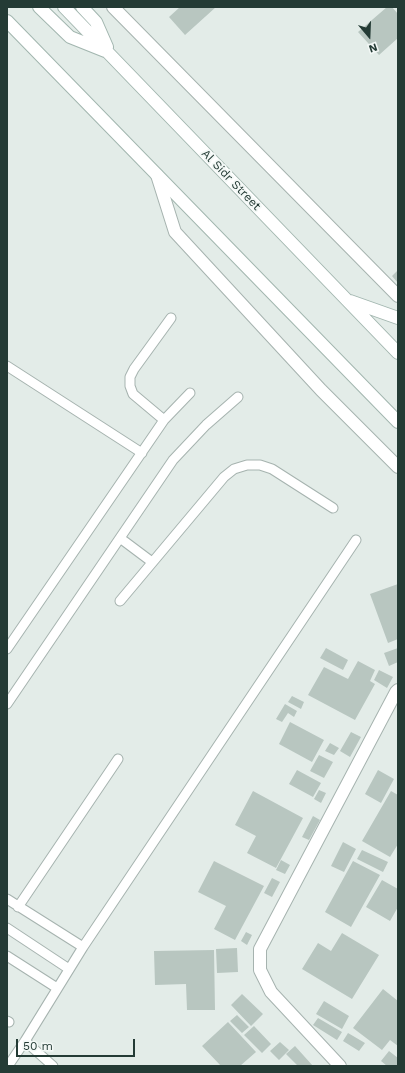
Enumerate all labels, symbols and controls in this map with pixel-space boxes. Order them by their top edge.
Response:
north arrow [349,16,389,56]
text: N [367,40,379,55]
street label: Al Sidr Street [198,147,264,213]
scale bar [18,1031,137,1057]
text: 50 m [23,1039,53,1053]

